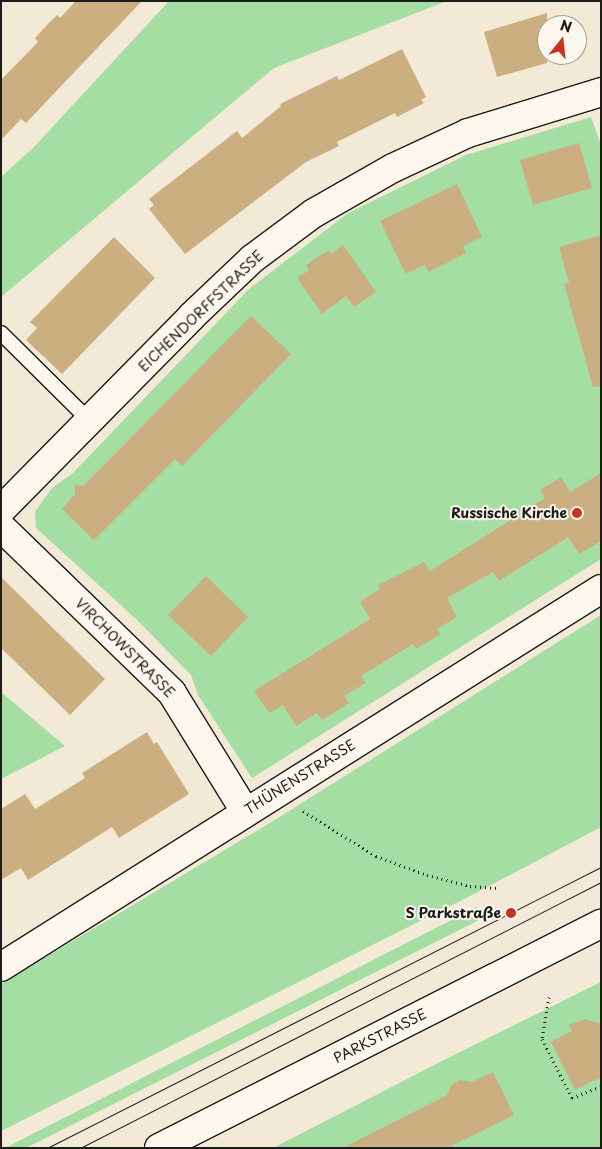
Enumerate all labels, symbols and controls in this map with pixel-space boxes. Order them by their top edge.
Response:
text: N [558,14,574,38]
north arrow [537,15,587,65]
street label: EICHENDORFFSTRASSE [135,247,267,375]
place label: Russische Kirche [450,505,567,521]
marker: Russische Kirche [571,507,583,519]
street label: VIRCHOWSTRASSE [72,595,178,701]
street label: THÜNENSTRASSE [241,736,359,818]
place label: S Parkstraße [405,905,501,921]
marker: S Parkstraße [505,907,517,919]
street label: PARKSTRASSE [331,1005,429,1067]

